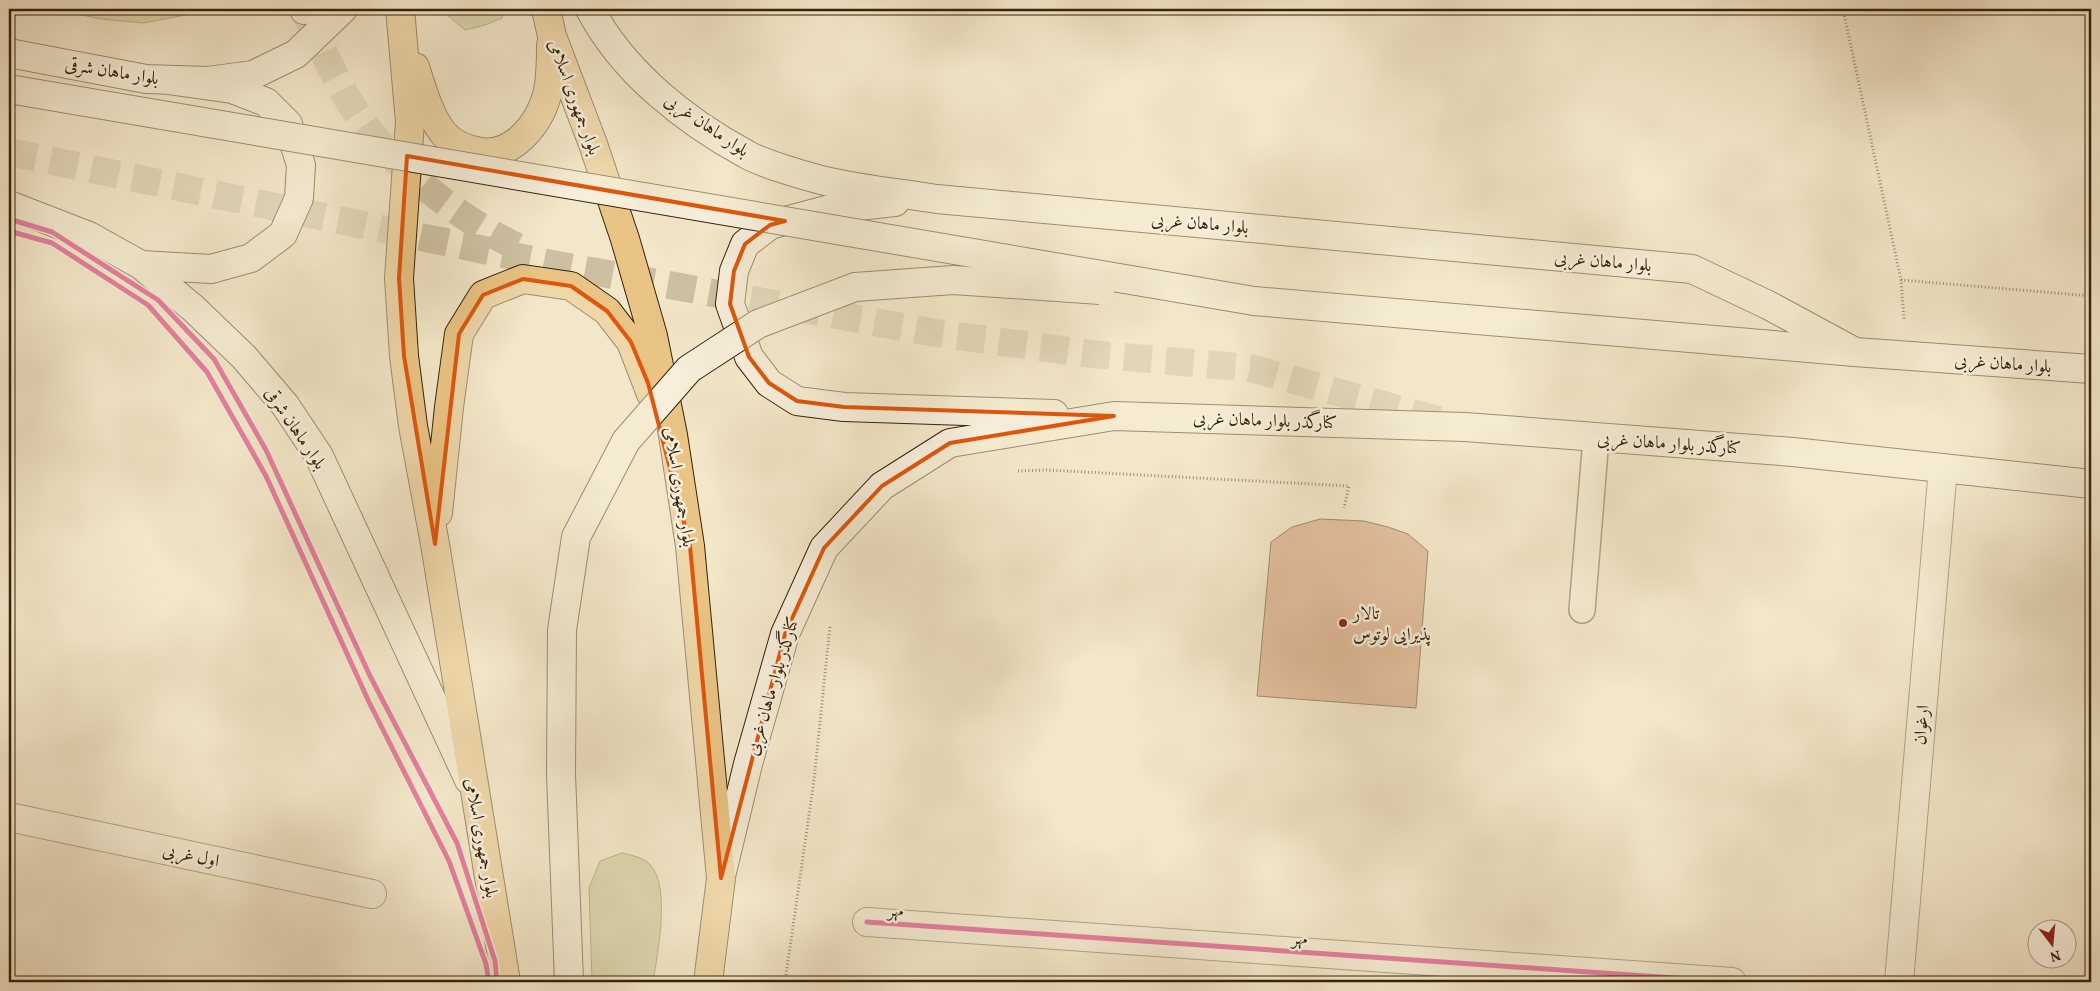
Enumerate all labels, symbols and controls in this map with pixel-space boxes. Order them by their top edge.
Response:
street label: بلوار جمهوری اسلامی [541,36,606,159]
street label: بلوار ماهان شرقی [63,53,160,92]
street label: بلوار ماهان غربی [659,89,754,164]
street label: بلوار ماهان غربی [1150,208,1250,241]
street label: بلوار ماهان غربی [1553,246,1653,279]
street label: بلوار ماهان غربی [1953,349,2052,380]
street label: بلوار ماهان شرقی [258,383,332,475]
street label: کنارگذر بلوار ماهان غربی [1193,404,1337,437]
street label: بلوار جمهوری اسلامی [657,425,700,549]
street label: کنارگذر بلوار ماهان غربی [1596,425,1742,462]
place label: تالار پذیرایی لوتوس [1351,602,1431,648]
street label: کنارگذر بلوار ماهان غربی [739,613,806,759]
marker: تالار پذیرایی لوتوس [1337,617,1349,629]
street label: ارغوان [1908,704,1937,746]
street label: بلوار جمهوری اسلامی [458,776,503,900]
street label: اول غربی [160,838,221,875]
street label: مهر [885,898,905,925]
north arrow [2028,918,2078,968]
street label: مهر [1289,926,1309,953]
text: N [2048,945,2063,966]

